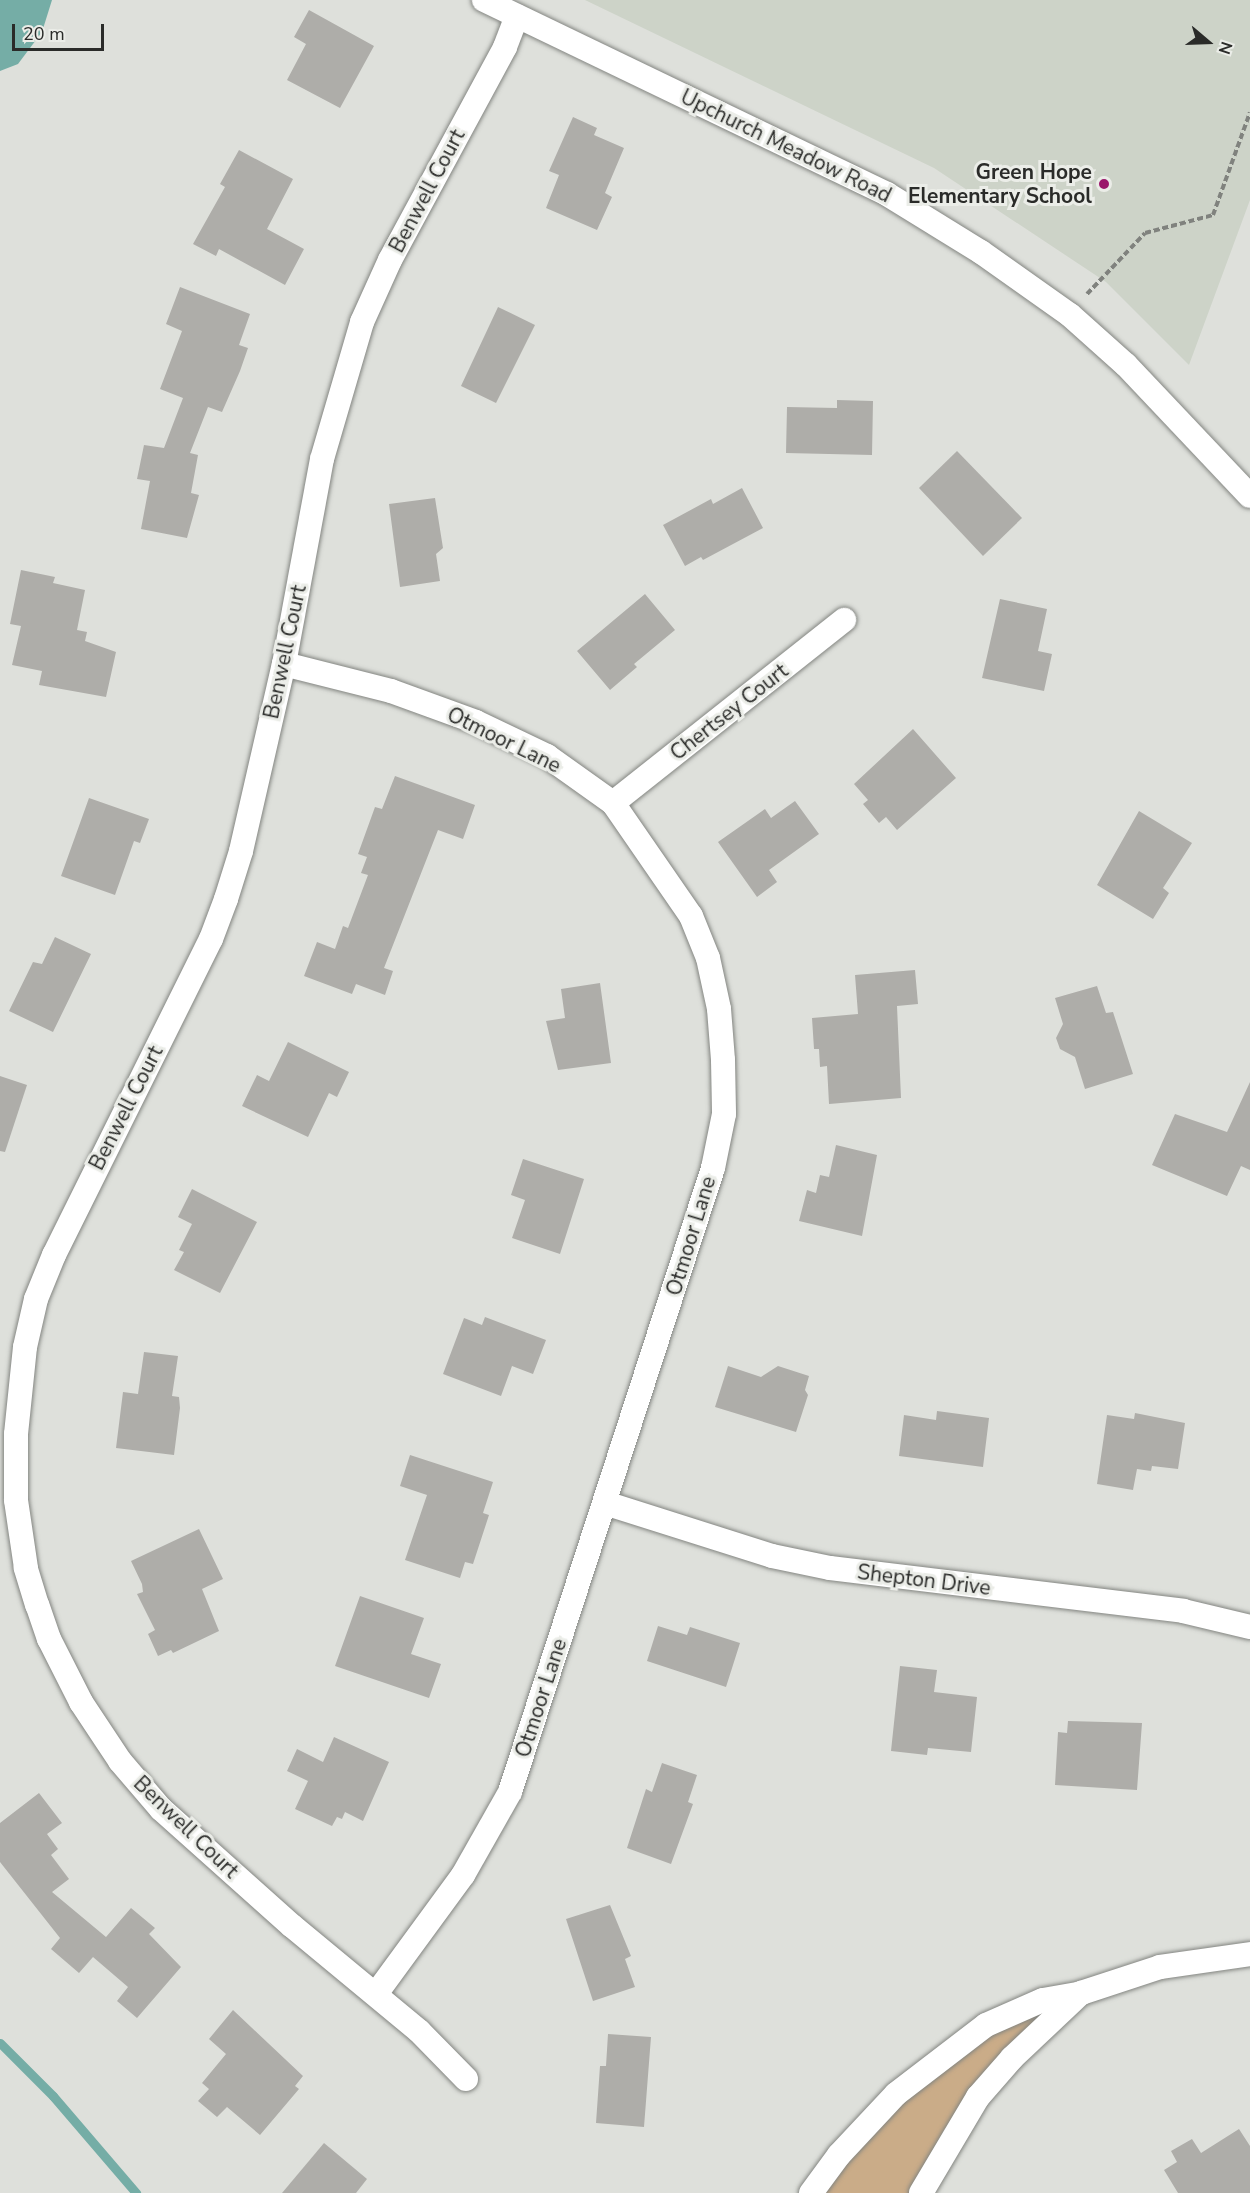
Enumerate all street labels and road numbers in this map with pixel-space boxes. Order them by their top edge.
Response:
street label: Upchurch Meadow Road [677,84,895,208]
street label: Benwell Court [384,125,470,257]
street label: Benwell Court [259,583,311,721]
street label: Chertsey Court [665,658,793,766]
street label: Otmoor Lane [443,702,565,778]
street label: Benwell Court [84,1042,168,1174]
street label: Otmoor Lane [661,1173,721,1299]
street label: Shepton Drive [856,1559,992,1601]
street label: Otmoor Lane [510,1635,572,1761]
street label: Benwell Court [128,1771,244,1883]

